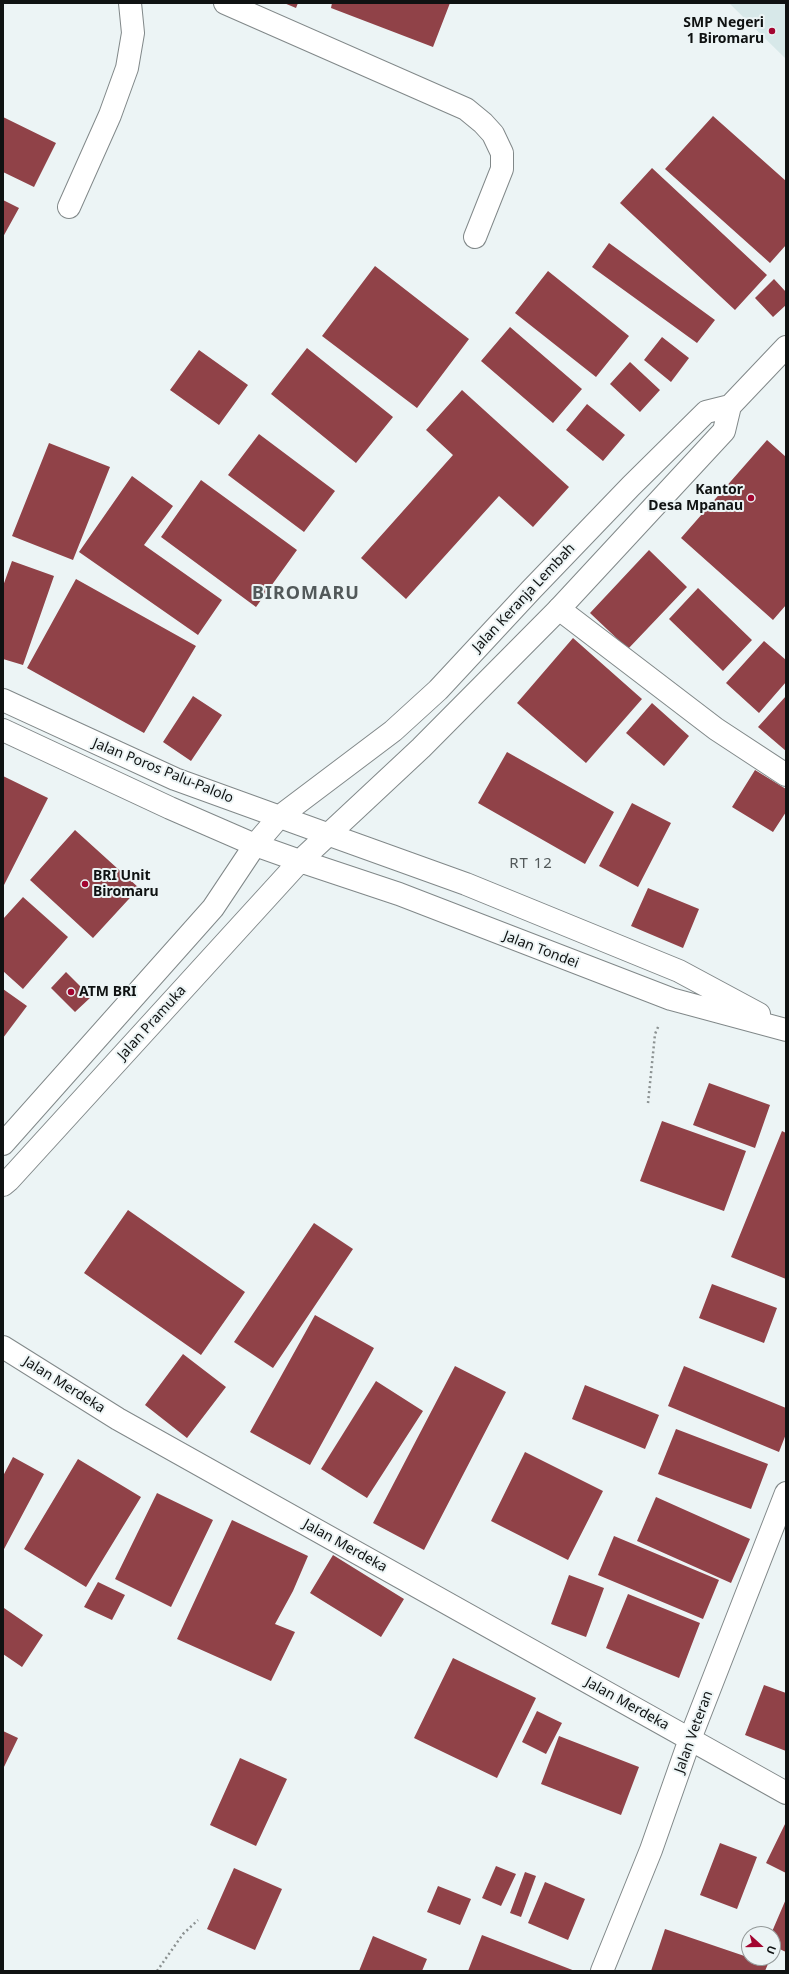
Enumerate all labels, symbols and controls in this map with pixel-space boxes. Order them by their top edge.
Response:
place label: SMP Negeri 1 Biromaru [683,15,764,48]
marker: SMP Negeri 1 Biromaru [767,26,777,36]
place label: Kantor Desa Mpanau [648,482,743,514]
marker: Kantor Desa Mpanau [746,493,756,503]
street label: Jalan Keranja Lembah [469,540,579,656]
district label: BIROMARU [252,583,360,605]
street label: Jalan Poros Palu-Palolo [90,735,236,807]
district label: RT 12 [509,855,553,873]
place label: BRI Unit Biromaru [93,868,159,900]
marker: BRI Unit Biromaru [80,879,90,889]
street label: Jalan Tondei [501,928,581,972]
street label: Jalan Pramuka [114,982,190,1064]
place label: ATM BRI [79,984,137,1000]
marker: ATM BRI [66,987,76,997]
street label: Jalan Merdeka [20,1353,108,1417]
street label: Jalan Merdeka [300,1516,390,1576]
street label: Jalan Merdeka [582,1674,672,1734]
street label: Jalan Veteran [671,1689,717,1775]
north arrow [741,1926,781,1966]
text: U [763,1944,780,1957]

